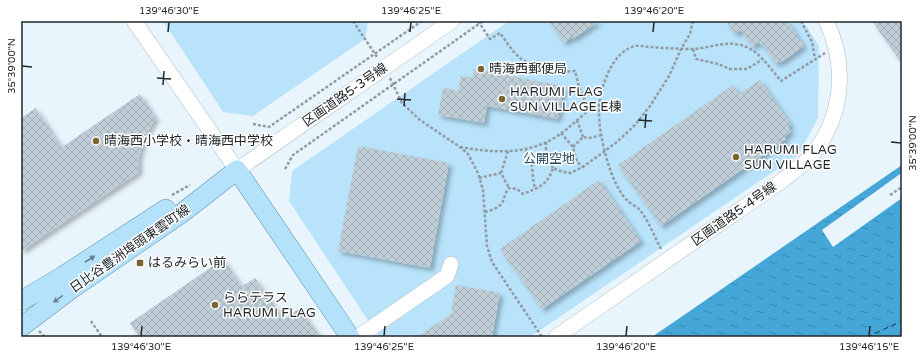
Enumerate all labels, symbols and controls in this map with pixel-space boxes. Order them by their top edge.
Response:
text: 139°46'30"E [139,5,199,17]
text: 139°46'25"E [381,5,441,17]
text: 139°46'20"E [624,5,684,17]
text: 35°39'00"N [6,38,18,94]
street label: 区画道路5-3号線 [300,60,390,130]
place label: 晴海西郵便局 [489,61,567,77]
marker: 晴海西郵便局 [476,64,486,74]
place label: HARUMI FLAG SUN VILLAGE E棟 [510,84,621,115]
marker: HARUMI FLAG SUN VILLAGE E棟 [497,94,507,104]
text: 35°39'00"N [907,115,919,171]
place label: 晴海西小学校・晴海西中学校 [104,133,273,149]
marker: 晴海西小学校・晴海西中学校 [91,136,101,146]
place label: HARUMI FLAG SUN VILLAGE [744,142,837,173]
park label: 公開空地 [523,151,575,167]
marker: HARUMI FLAG SUN VILLAGE [731,152,741,162]
street label: 区画道路5-4号線 [689,179,779,249]
street label: 日比谷豊洲埠頭東雲町線 [67,201,193,297]
one-way arrow [85,255,95,263]
place label: はるみらい前 [148,255,226,271]
marker: はるみらい前 [135,258,145,268]
place label: ららテラス HARUMI FLAG [223,290,316,321]
one-way arrow [53,295,64,303]
marker: ららテラス HARUMI FLAG [210,300,220,310]
text: 139°46'30"E [111,341,171,353]
text: 139°46'25"E [354,341,414,353]
text: 139°46'20"E [596,341,656,353]
text: 139°46'15"E [839,341,899,353]

